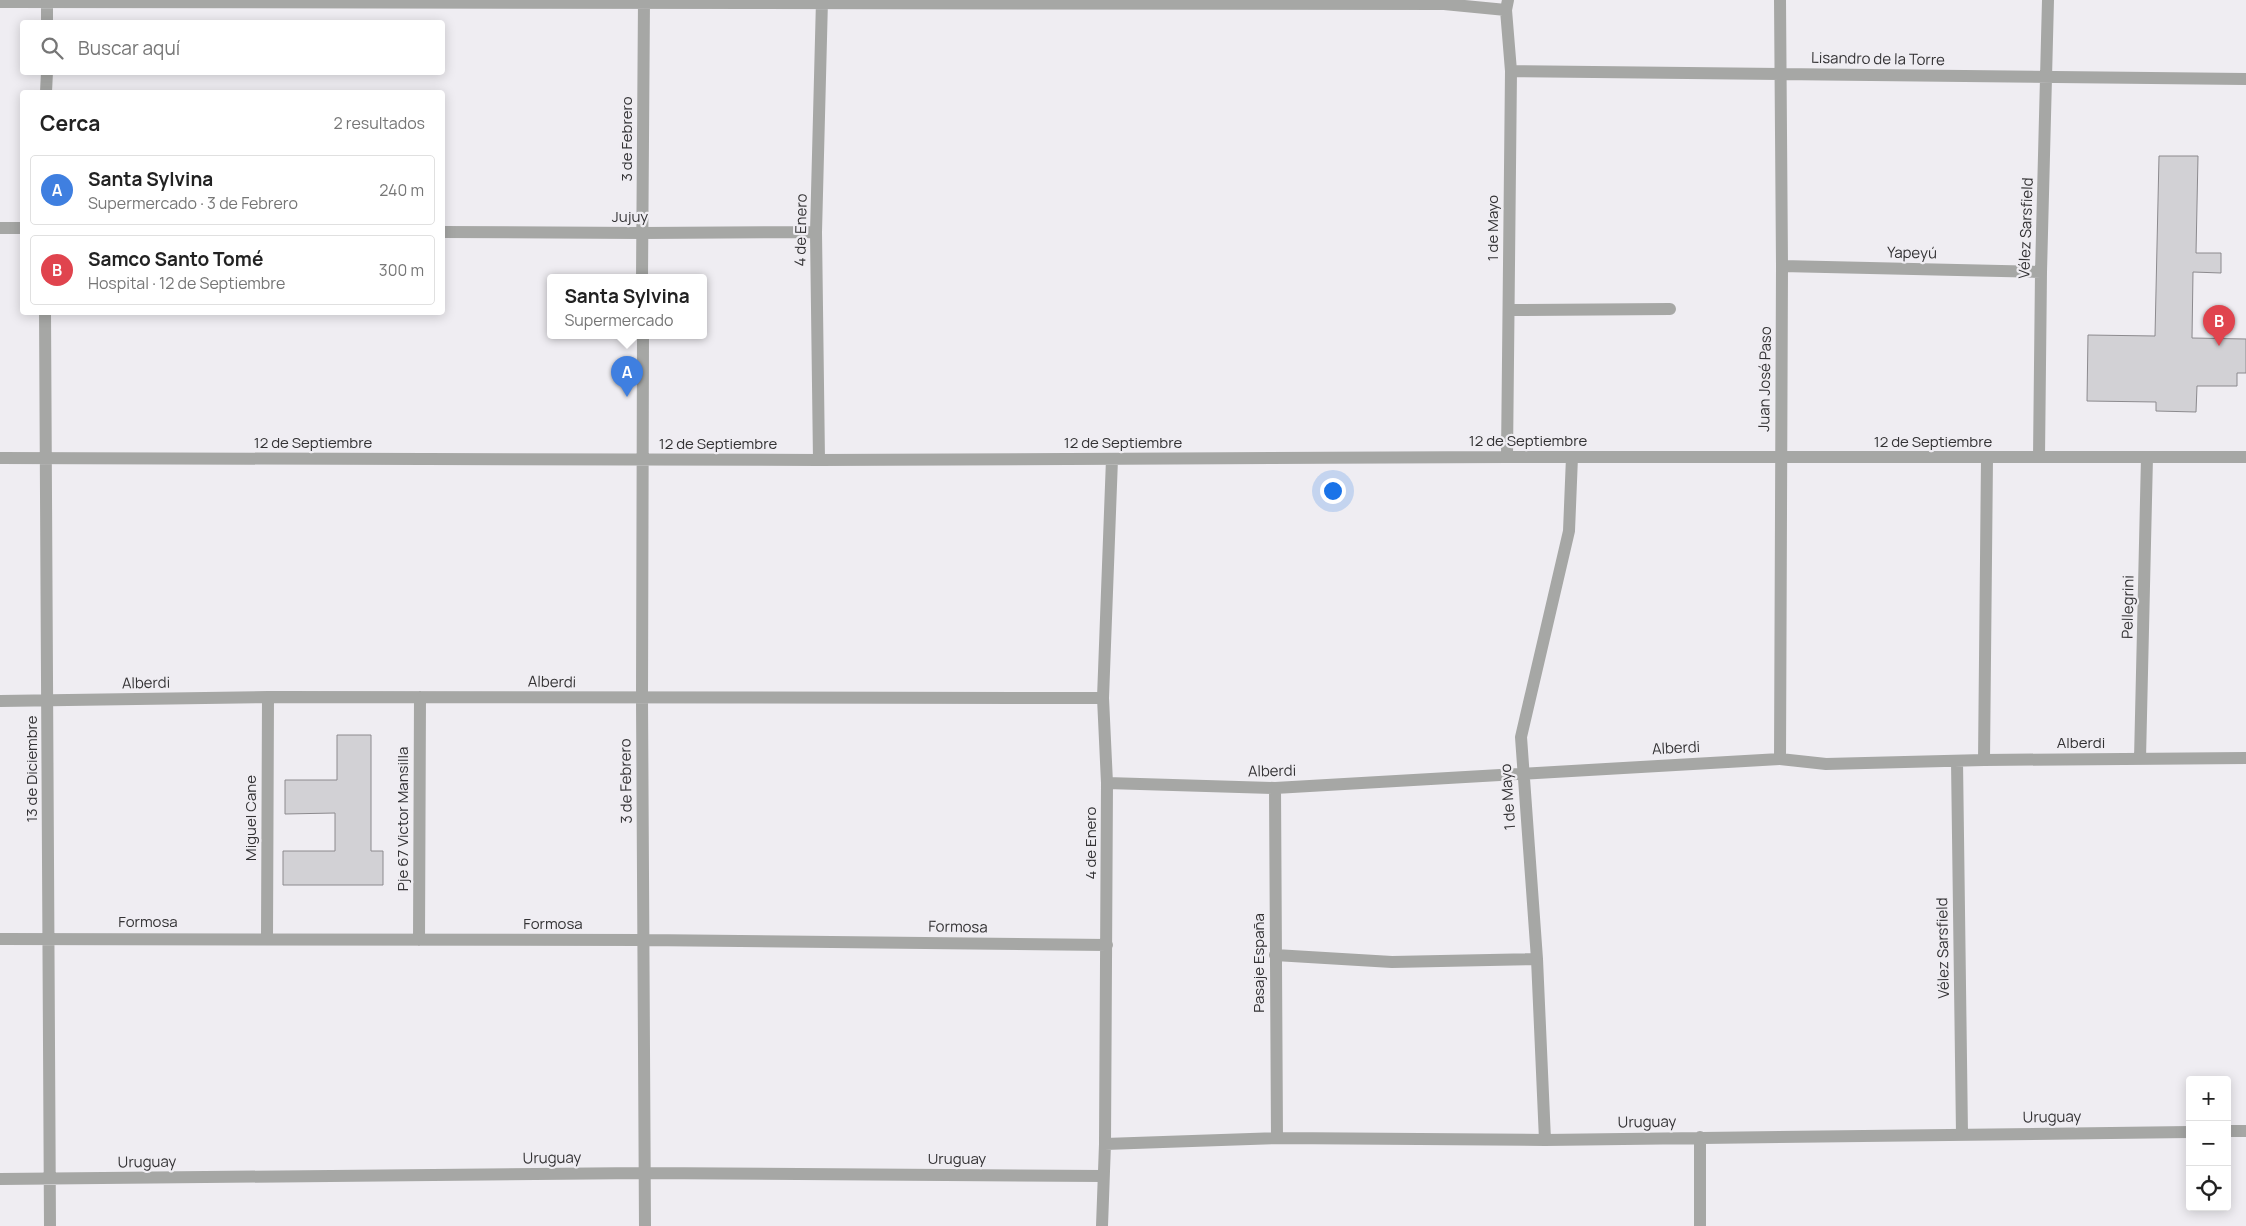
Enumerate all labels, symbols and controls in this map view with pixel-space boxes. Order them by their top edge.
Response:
search box [20,20,445,75]
icon: search [38,34,66,62]
text: Buscar aquí [78,35,180,61]
street label: Lisandro de la Torre [1811,47,1945,70]
street label: 3 de Febrero [616,96,637,182]
text: Cerca [40,109,100,137]
text: 2 resultados [334,112,425,134]
text: Santa Sylvina [88,166,213,192]
street label: Vélez Sarsfield [2013,177,2038,279]
text: A [52,179,62,201]
text: 240 m [379,179,424,201]
text: Supermercado · 3 de Febrero [88,192,298,214]
street label: 4 de Enero [789,193,812,267]
street label: 1 de Mayo [1482,195,1503,261]
street label: Jujuy [612,206,648,227]
street label: Yapeyú [1887,242,1937,263]
text: Samco Santo Tomé [88,246,263,272]
text: B [52,259,62,281]
text: 300 m [379,259,424,281]
text: Hospital · 12 de Septiembre [88,272,285,294]
popup [547,274,707,339]
text: Santa Sylvina [564,283,690,309]
pin: B [2203,305,2235,346]
text: Supermercado [564,309,673,331]
street label: Juan José Paso [1753,326,1776,432]
pin: A [611,356,643,397]
street label: 12 de Septiembre [1469,430,1587,451]
street label: 12 de Septiembre [1874,431,1992,452]
street label: 12 de Septiembre [254,432,372,453]
street label: 12 de Septiembre [1064,432,1182,453]
street label: 12 de Septiembre [659,433,777,454]
your location [1320,478,1346,504]
street label: Pellegrini [2116,575,2139,639]
street label: Alberdi [528,671,576,692]
street label: Alberdi [122,672,170,693]
street label: 13 de Diciembre [21,715,42,823]
street label: Alberdi [2057,732,2105,753]
street label: Alberdi [1651,736,1701,759]
street label: 3 de Febrero [614,738,637,824]
street label: Pje 67 Victor Mansilla [392,747,413,891]
street label: Alberdi [1248,760,1296,781]
street label: 1 de Mayo [1495,763,1520,831]
street label: Miguel Cane [240,775,261,861]
street label: 4 de Enero [1080,806,1101,879]
street label: Vélez Sarsfield [1931,897,1954,999]
street label: Formosa [118,911,178,932]
street label: Formosa [523,913,583,934]
street label: Pasaje España [1248,913,1269,1013]
street label: Formosa [928,915,988,938]
map controls [2186,1076,2231,1211]
button: + [2186,1076,2231,1121]
street label: Uruguay [2023,1105,2081,1128]
street label: Uruguay [1618,1110,1676,1133]
button: − [2186,1121,2231,1166]
street label: Uruguay [523,1146,581,1169]
street label: Uruguay [928,1148,986,1169]
street label: Uruguay [118,1150,176,1173]
button: locate [2186,1166,2231,1211]

